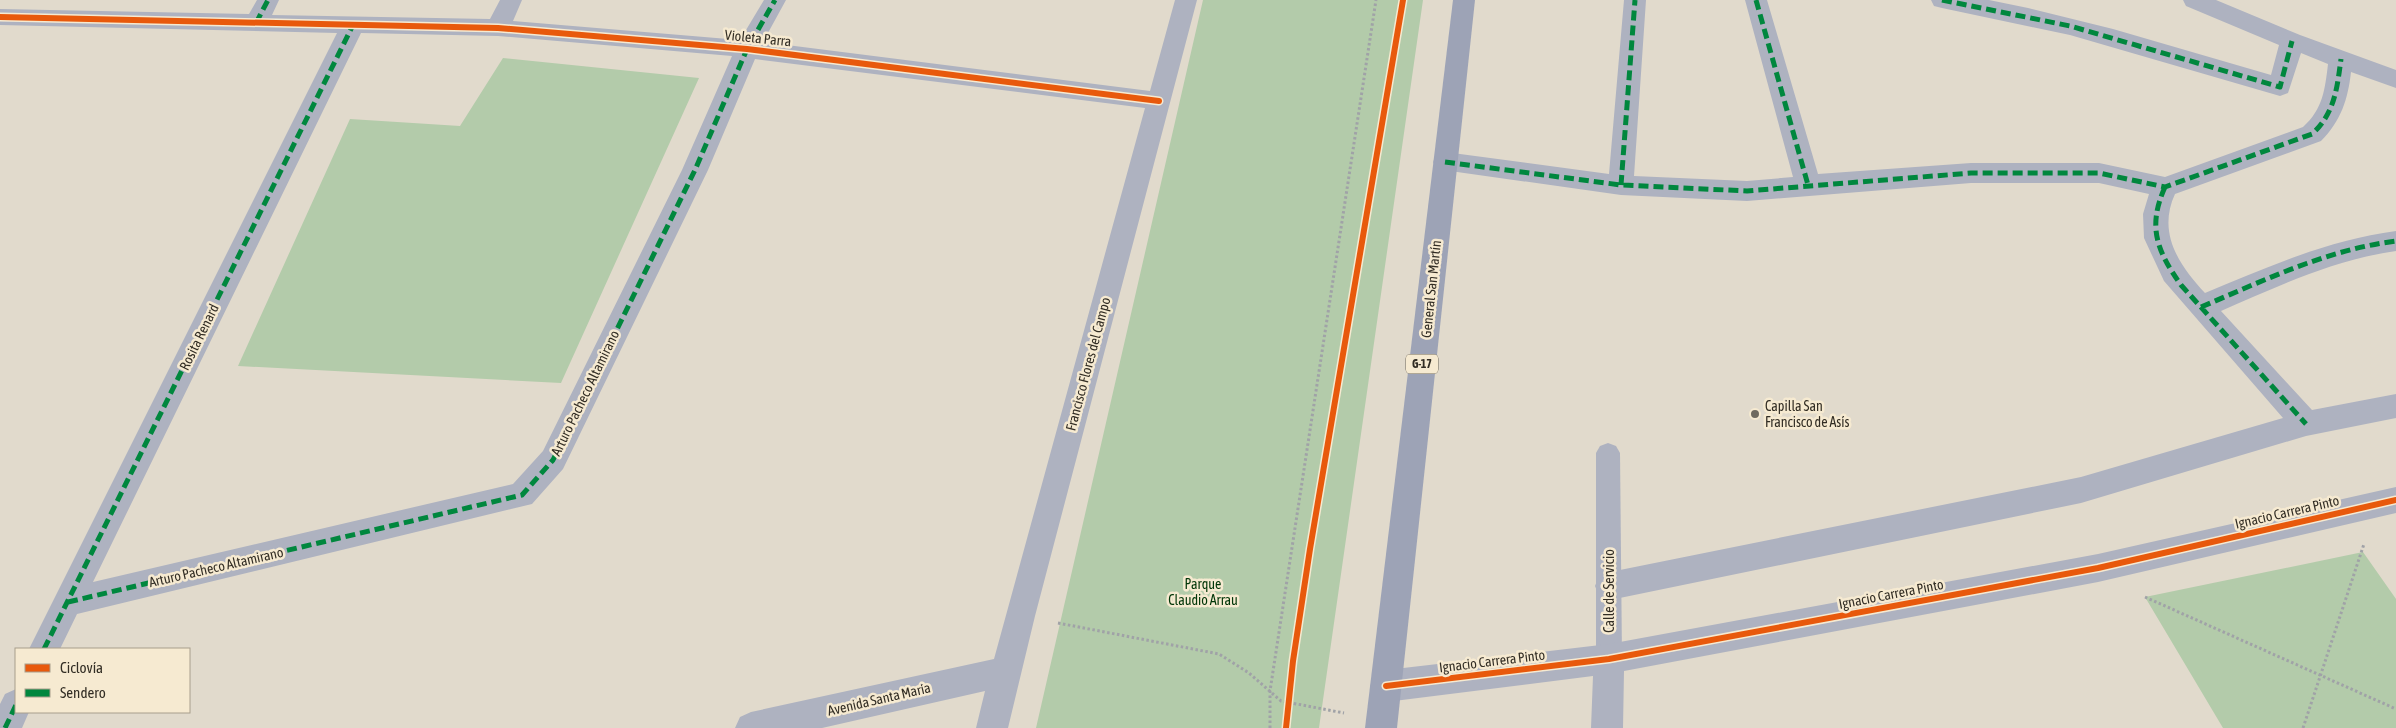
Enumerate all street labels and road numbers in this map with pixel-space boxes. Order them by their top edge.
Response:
street label: Violeta Parra [724,27,792,49]
street label: General San Martín [1418,239,1444,339]
street label: Francisco Flores del Campo [1062,296,1114,432]
street label: Rosita Renard [176,301,222,373]
street label: Arturo Pacheco Altamirano [548,328,622,458]
road number: G-17 [1406,354,1438,374]
street label: Ignacio Carrera Pinto [2233,492,2341,532]
street label: Arturo Pacheco Altamirano [147,544,285,590]
street label: Calle de Servicio [1601,549,1617,633]
street label: Ignacio Carrera Pinto [1837,576,1945,612]
street label: Ignacio Carrera Pinto [1438,647,1546,675]
street label: Avenida Santa María [826,679,932,719]

